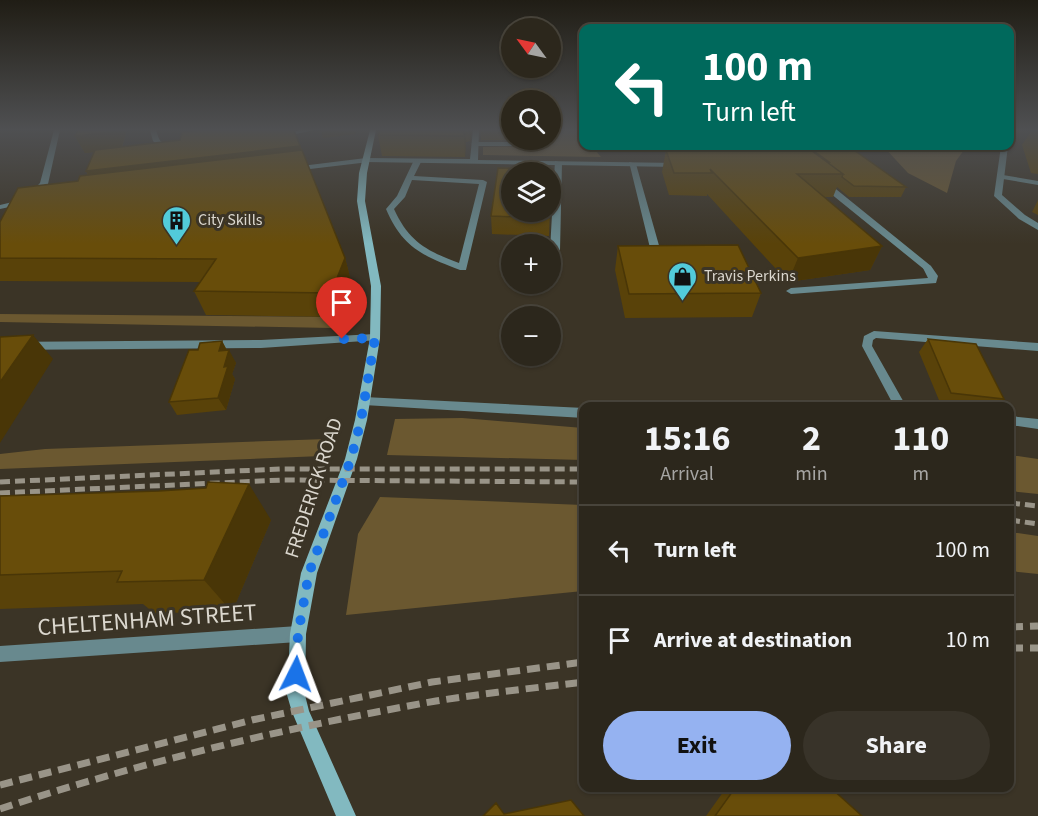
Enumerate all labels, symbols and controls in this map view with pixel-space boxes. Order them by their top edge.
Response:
north arrow [501,18,561,78]
map controls [501,18,561,366]
text: 100 m [702,37,813,97]
icon: left [603,48,681,126]
button: search [501,90,561,150]
text: Turn left [702,93,796,132]
button: layers [501,162,561,222]
building icon: City Skills [161,204,193,246]
place label: City Skills [198,209,263,231]
button: + [501,234,561,294]
shop icon: Travis Perkins [667,260,699,302]
place label: Travis Perkins [704,265,796,287]
pin [316,277,367,339]
icon: arrive [325,286,358,319]
button: − [501,306,561,366]
text: 15:16 [644,413,731,464]
text: 2 [802,413,821,464]
text: 110 [892,413,949,464]
street label: FREDERICK ROAD [278,414,350,562]
text: Arrival [660,460,714,488]
text: min [795,460,828,488]
text: m [912,460,929,488]
icon: left [603,534,636,567]
text: Turn left [654,534,736,566]
text: 100 m [935,534,990,566]
street label: CHELTENHAM STREET [36,595,258,645]
icon: arrive [603,624,636,657]
text: Arrive at destination [654,624,852,656]
text: 10 m [945,624,990,656]
position arrow [264,642,328,706]
button: Exit [603,711,791,780]
button: Share [803,711,990,780]

